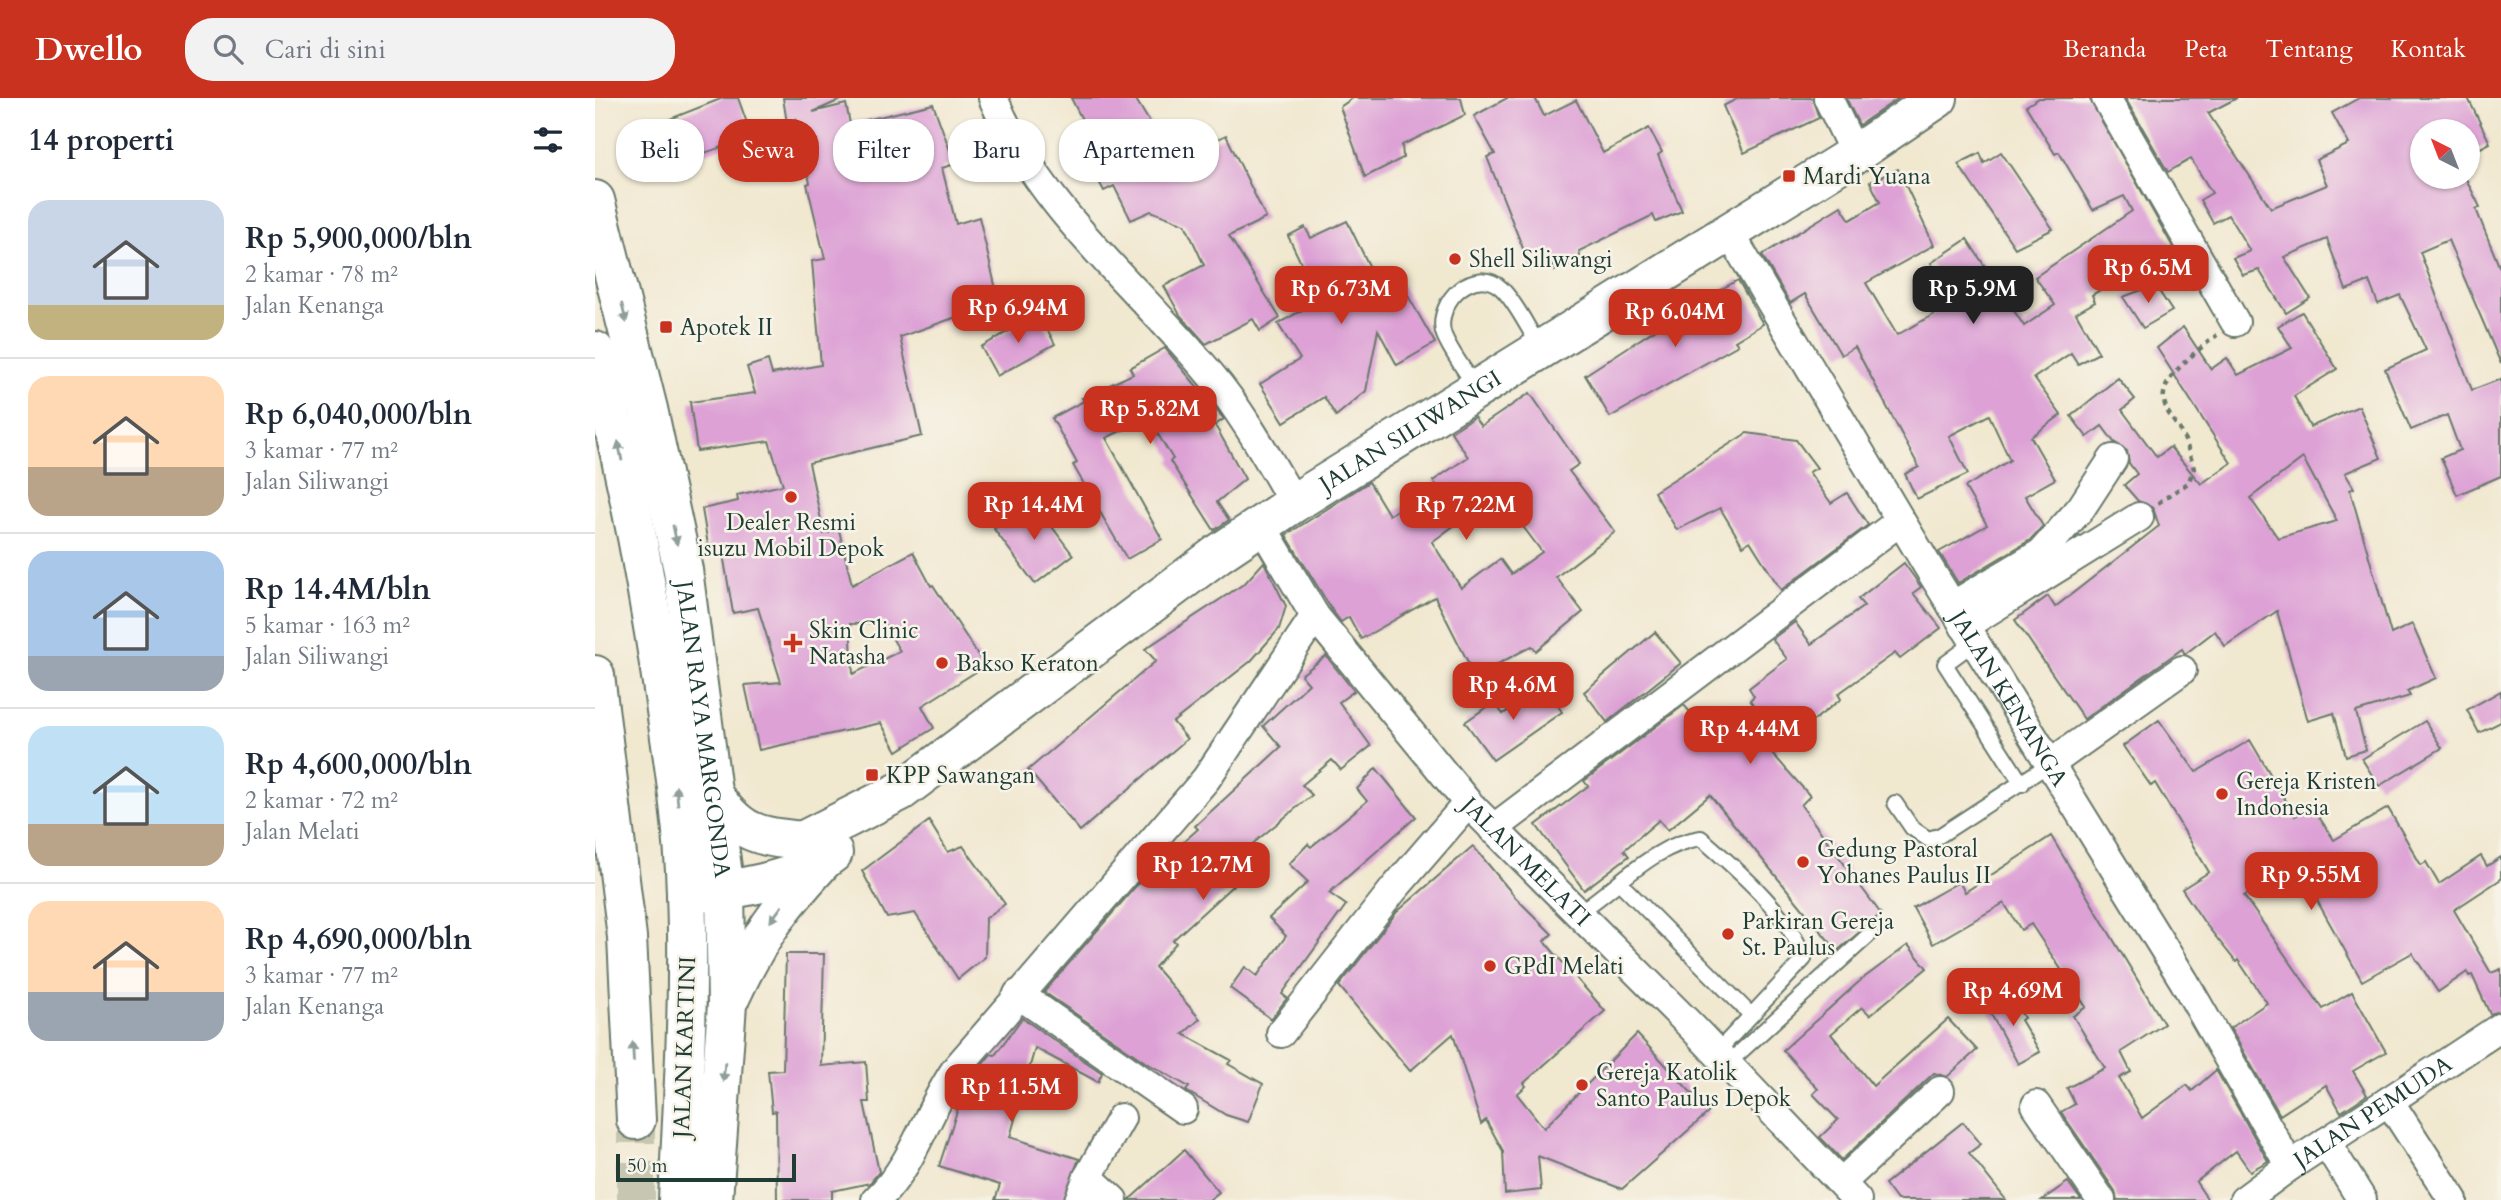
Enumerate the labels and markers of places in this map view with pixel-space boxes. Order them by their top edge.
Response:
place label: Mardi Yuana [1803,161,1931,192]
marker: Mardi Yuana [1781,168,1797,184]
place label: Shell Siliwangi [1469,244,1613,275]
pin: Rp 6.5M [2083,246,2213,305]
marker: Shell Siliwangi [1447,251,1463,267]
pin: Rp 6.73M [1269,266,1413,326]
pin: Rp 5.9M [1908,266,2038,326]
pin: Rp 6.94M [946,286,1090,345]
pin: Rp 6.04M [1603,289,1747,349]
place label: Apotek II [680,312,773,343]
marker: Apotek II [658,319,674,335]
pin: Rp 5.82M [1078,386,1222,446]
pin: Rp 14.4M [962,482,1106,542]
pin: Rp 7.22M [1394,482,1538,542]
marker: Dealer Resmi isuzu Mobil Depok [783,489,799,505]
place label: Dealer Resmi isuzu Mobil Depok [698,507,885,564]
place label: Skin Clinic Natasha [809,615,919,672]
marker: Skin Clinic Natasha [783,633,803,653]
place label: Bakso Keraton [956,648,1099,679]
marker: Bakso Keraton [934,655,950,671]
pin: Rp 4.6M [1448,662,1578,722]
pin: Rp 4.44M [1678,706,1822,766]
place label: KPP Sawangan [886,760,1035,791]
place label: Gereja Kristen Indonesia [2236,766,2377,823]
marker: KPP Sawangan [864,767,880,783]
marker: Gereja Kristen Indonesia [2214,786,2230,802]
place label: Gedung Pastoral Yohanes Paulus II [1817,834,1991,891]
pin: Rp 12.7M [1131,842,1275,902]
pin: Rp 9.55M [2239,852,2383,912]
marker: Gedung Pastoral Yohanes Paulus II [1795,854,1811,870]
place label: Parkiran Gereja St. Paulus [1742,906,1894,963]
marker: Parkiran Gereja St. Paulus [1720,926,1736,942]
place label: GPdI Melati [1504,951,1624,982]
marker: GPdI Melati [1482,958,1498,974]
pin: Rp 4.69M [1941,968,2085,1028]
place label: Gereja Katolik Santo Paulus Depok [1596,1057,1792,1114]
pin: Rp 11.5M [939,1065,1083,1124]
marker: Gereja Katolik Santo Paulus Depok [1574,1077,1590,1093]

